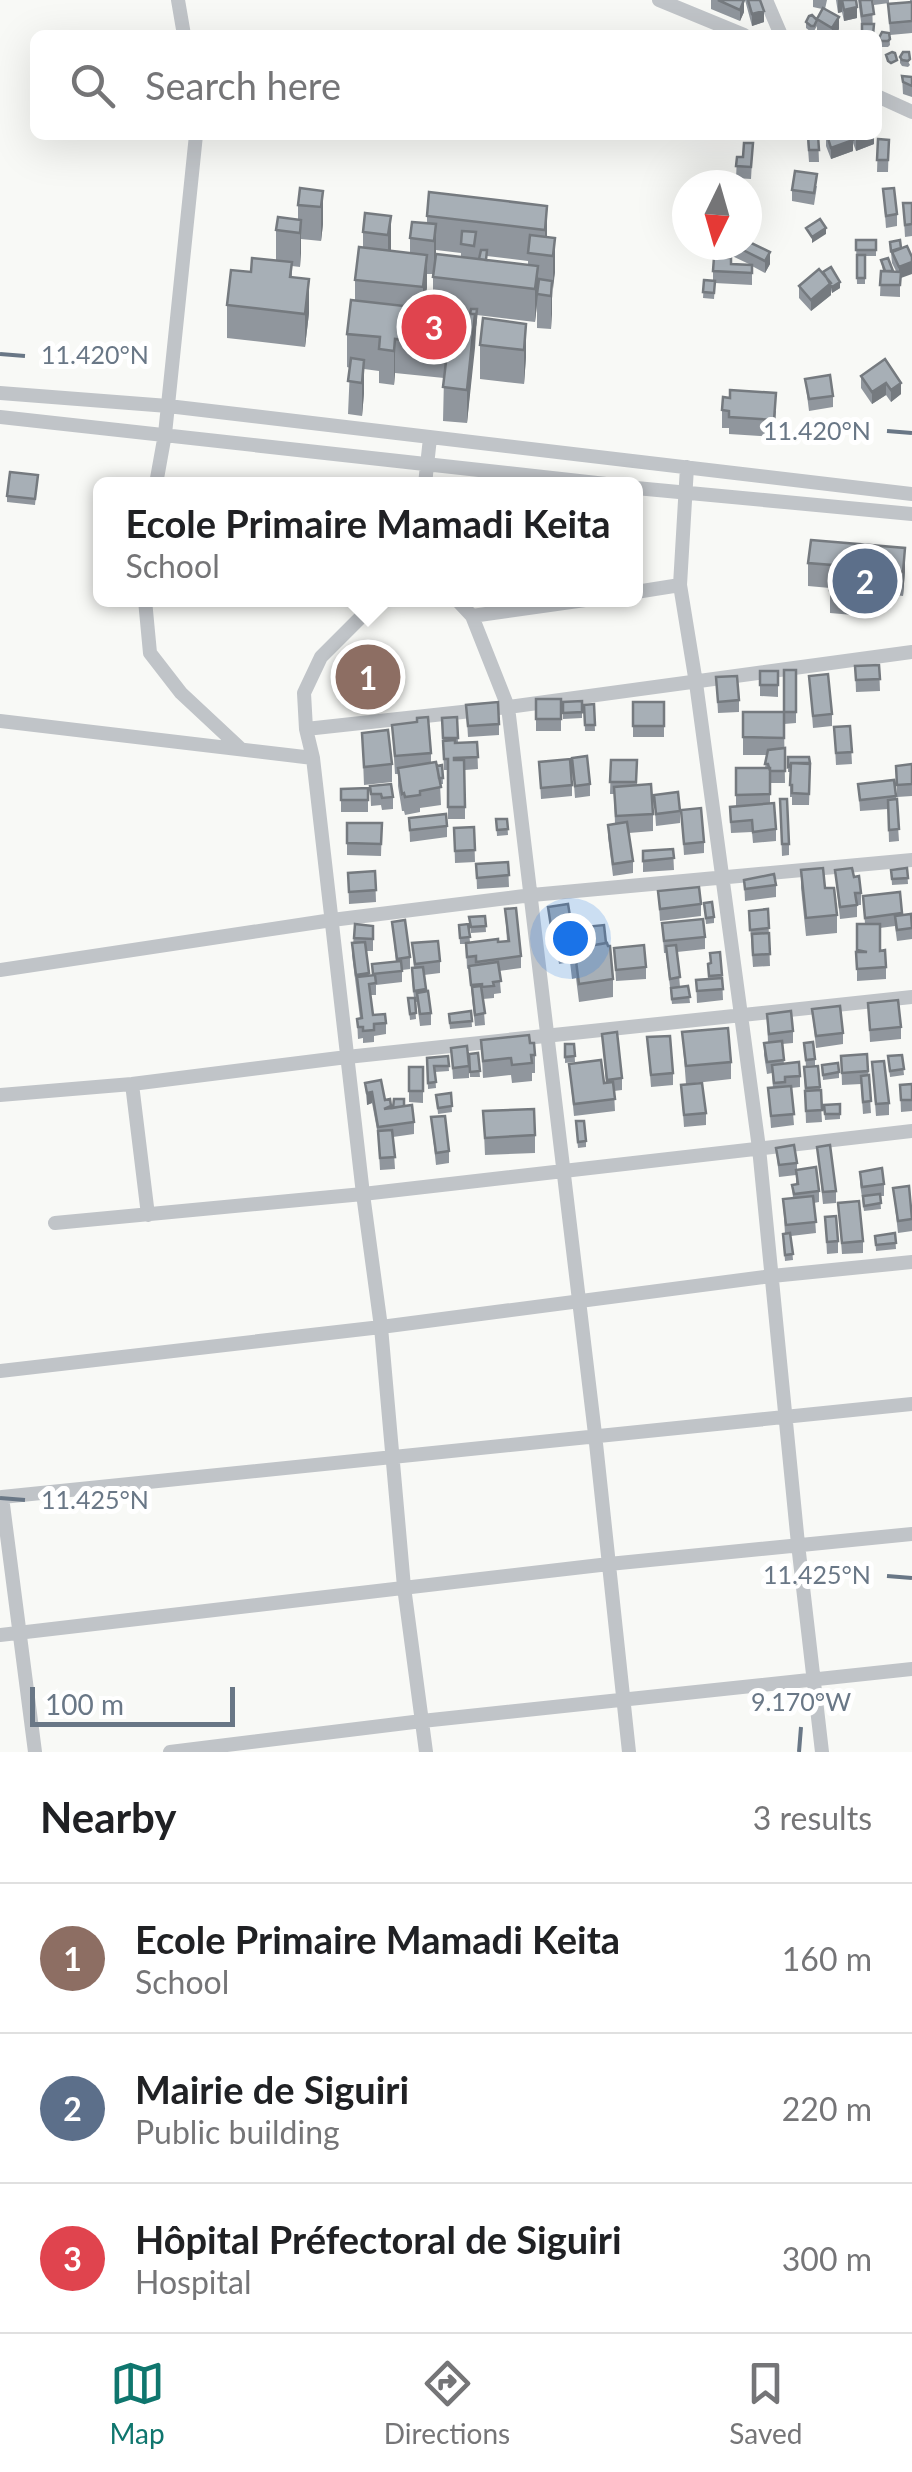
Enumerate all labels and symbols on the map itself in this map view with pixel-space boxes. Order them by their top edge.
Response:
north arrow [672,170,762,260]
pin: 3 [402,290,466,364]
text: 11.420°N [41,339,149,369]
text: 11.420°N [763,415,871,445]
pin: 2 [832,544,898,618]
pin: 1 [336,640,400,714]
your location [545,913,596,964]
text: 11.425°N [41,1484,149,1514]
text: 11.425°N [763,1559,871,1589]
scale bar [30,1682,235,1726]
text: 9.170°W [751,1686,851,1716]

